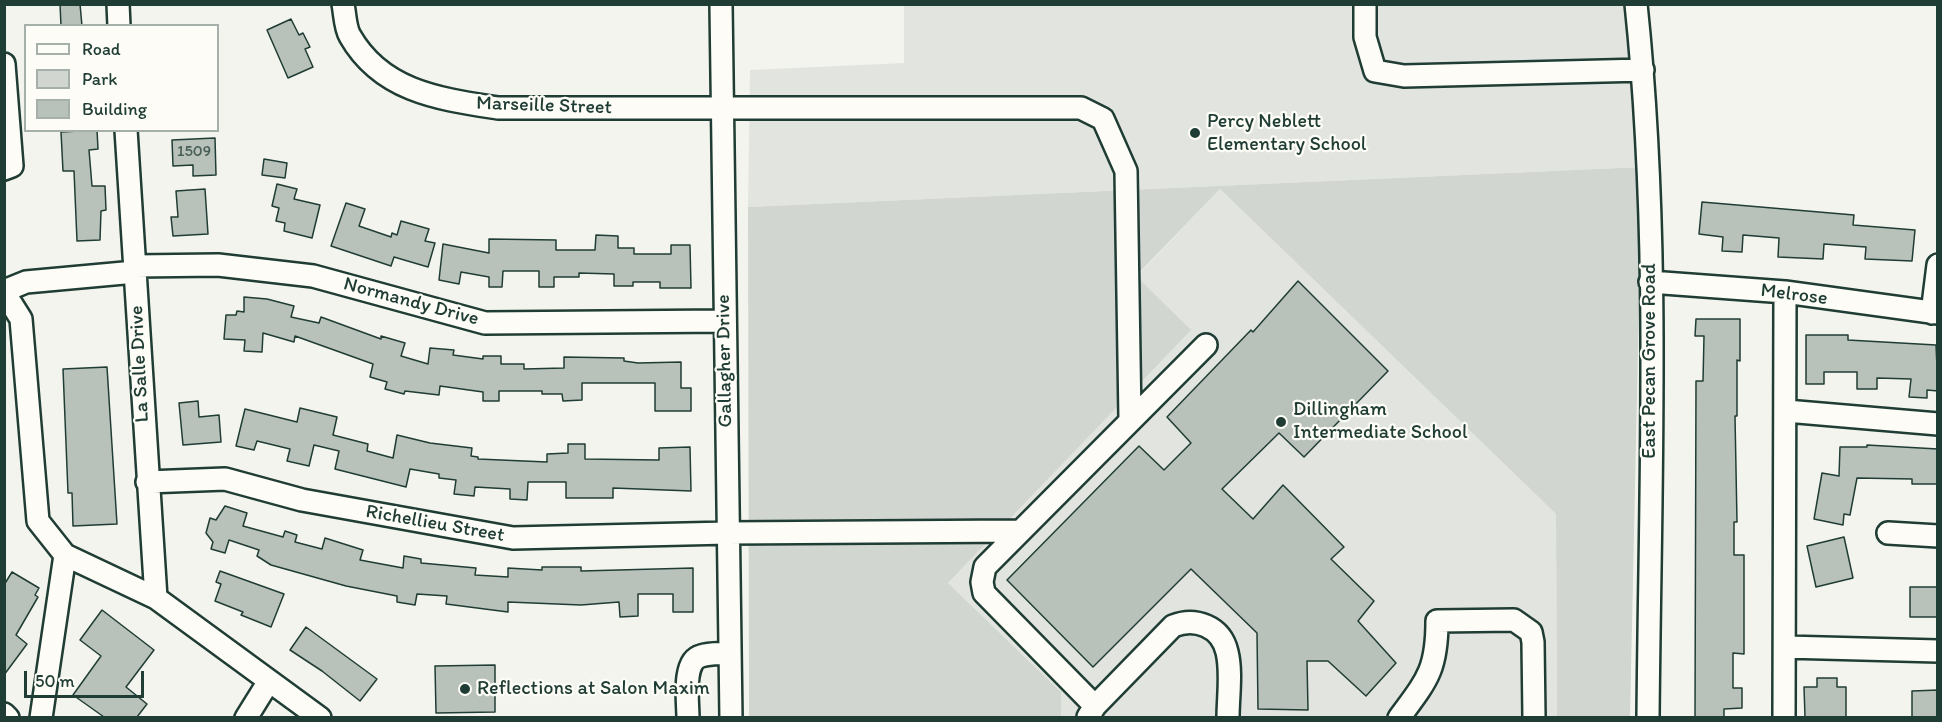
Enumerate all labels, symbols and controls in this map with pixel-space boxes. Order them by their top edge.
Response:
legend [24,24,219,132]
text: Road [82,38,121,60]
text: Park [82,68,117,90]
street label: Marseille Street [476,92,612,120]
text: Building [82,98,147,120]
place label: Percy Neblett Elementary School [1207,110,1366,157]
marker: Percy Neblett Elementary School [1188,126,1202,140]
house number: 1509 [177,142,211,162]
street label: East Pecan Grove Road [1638,263,1662,459]
street label: Normandy Drive [341,272,481,332]
street label: Melrose [1759,279,1829,311]
street label: Gallagher Drive [712,294,738,428]
street label: La Salle Drive [125,305,155,423]
place label: Dillingham Intermediate School [1293,398,1468,445]
marker: Dillingham Intermediate School [1274,415,1288,429]
street label: Richellieu Street [364,500,506,548]
scale bar [27,659,147,697]
text: 50 m [35,670,75,692]
place label: Reflections at Salon Maxim [477,677,710,701]
marker: Reflections at Salon Maxim [458,682,472,696]

